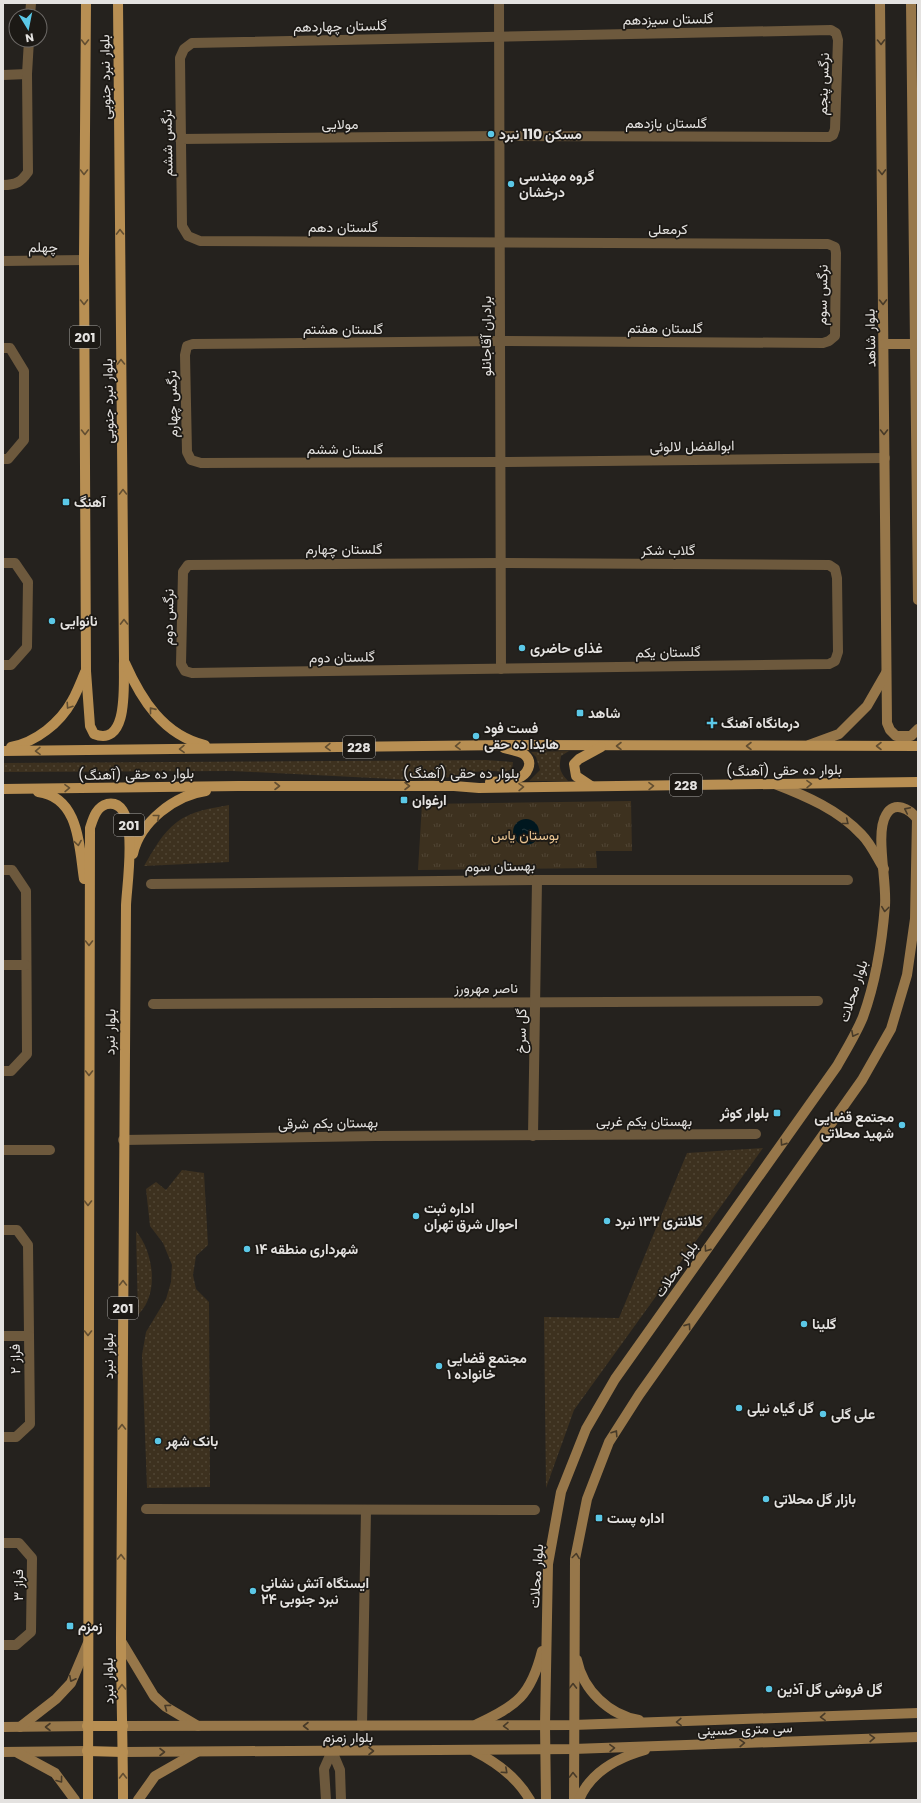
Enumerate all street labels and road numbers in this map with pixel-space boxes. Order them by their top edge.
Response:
street label: گلستان سیزدهم [622,8,714,30]
street label: گلستان چهاردهم [293,15,387,37]
street label: بلوار نبرد جنوبی [94,34,116,120]
street label: نرگس پنجم [812,52,834,116]
street label: نرگس ششم [156,109,178,177]
street label: گلستان یازدهم [625,113,707,133]
street label: مولایی [321,114,359,134]
street label: گلستان دهم [308,217,378,237]
street label: کرمعلی [648,219,688,239]
street label: چهلم [28,237,58,257]
street label: نرگس سوم [811,264,833,326]
street label: برادران آقاجانلو [476,296,496,376]
street label: بلوار شاهد [859,309,881,367]
street label: گلستان هفتم [627,318,703,338]
street label: گلستان هشتم [303,319,383,339]
road number: 201 [70,326,100,348]
street label: بلوار نبرد جنوبی [97,358,119,444]
street label: نرگس چهارم [161,370,183,438]
street label: ابوالفضل لالوئی [650,435,734,457]
street label: گلستان ششم [307,439,383,459]
street label: گلستان چهارم [306,539,382,559]
street label: گلاب شکر [640,540,695,560]
street label: نرگس دوم [158,589,178,645]
street label: گلستان یکم [635,641,701,663]
street label: گلستان دوم [309,646,375,668]
road number: 228 [343,736,375,758]
street label: بلوار ده حقی (آهنگ) [726,759,842,781]
street label: بلوار ده حقی (آهنگ) [78,763,194,785]
street label: بلوار ده حقی (آهنگ) [403,763,519,783]
road number: 228 [670,774,702,796]
road number: 201 [114,814,144,836]
street label: بهستان سوم [464,855,536,877]
street label: بلوار محلات [834,957,872,1025]
street label: ناصر مهرورز [453,978,518,998]
street label: گل سرخ [511,1008,532,1054]
street label: بلوار نبرد [100,1009,120,1055]
street label: بهستان یکم غربی [596,1111,692,1131]
street label: بهستان یکم شرقی [278,1112,378,1134]
street label: بلوار محلات [649,1237,703,1301]
road number: 201 [108,1297,138,1319]
street label: بلوار نبرد [98,1333,118,1379]
street label: فراز ۲ [5,1344,25,1374]
street label: بلوار محلات [524,1543,548,1609]
street label: فراز ۳ [8,1569,28,1601]
street label: بلوار نبرد [98,1658,118,1704]
street label: سی متری حسینی [697,1717,793,1741]
street label: بلوار زمزم [323,1727,373,1747]

